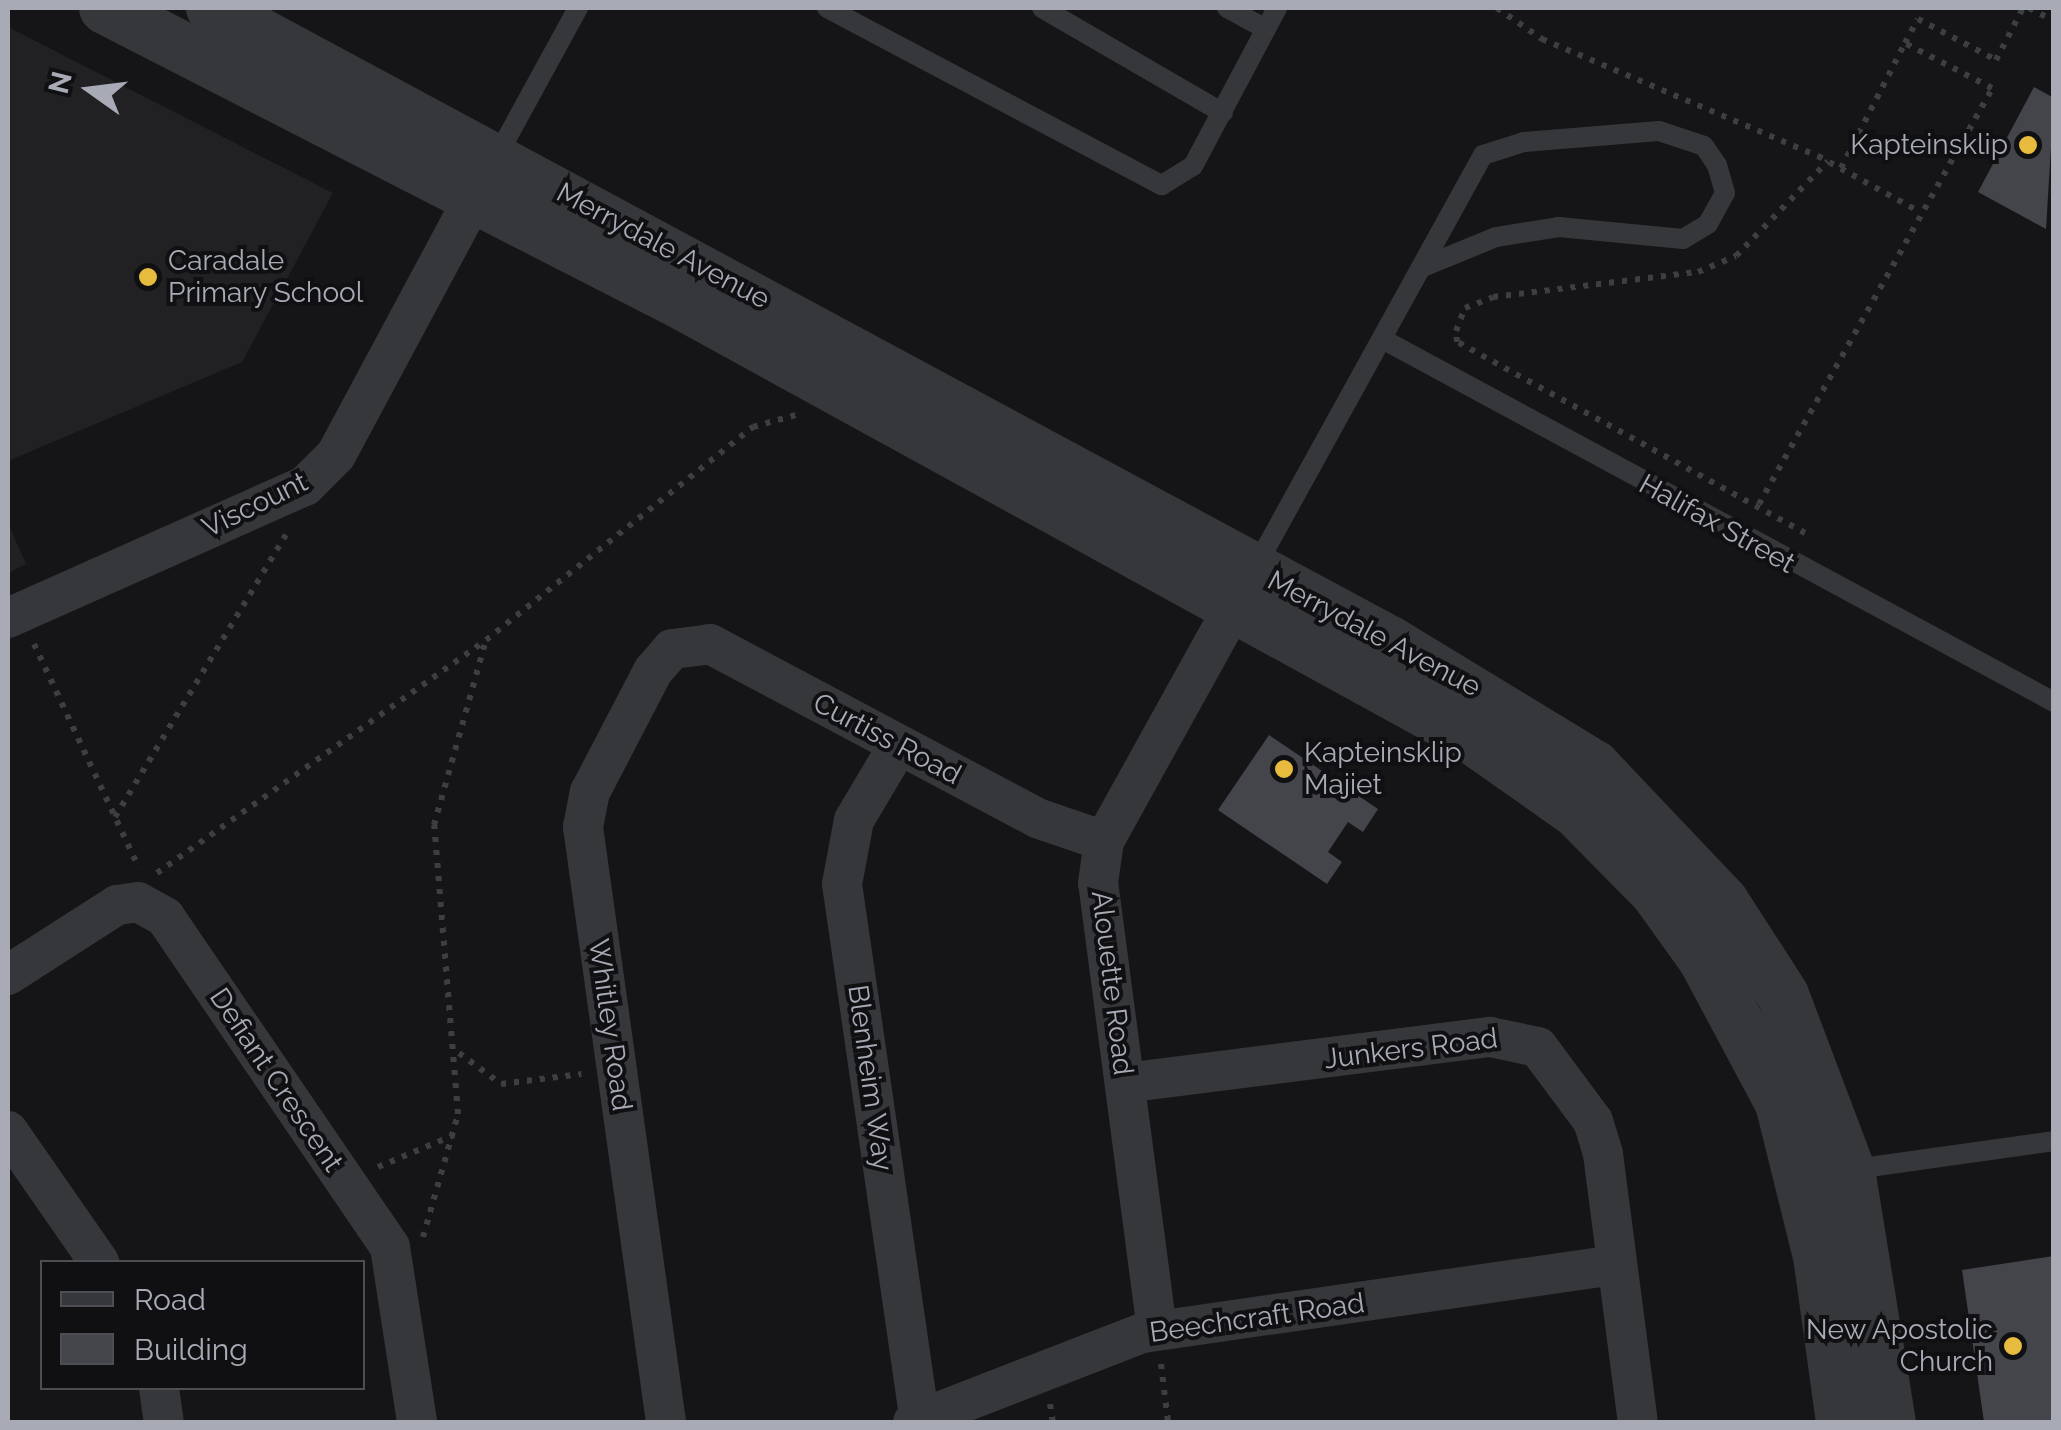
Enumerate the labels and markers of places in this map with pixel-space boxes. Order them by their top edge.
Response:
place label: Kapteinsklip [1850,128,2008,162]
marker: Kapteinsklip [2017,134,2039,156]
place label: Caradale Primary School [168,244,364,310]
marker: Caradale Primary School [137,266,159,288]
place label: Kapteinsklip Majiet [1304,736,1462,802]
marker: Kapteinsklip Majiet [1273,758,1295,780]
place label: New Apostolic Church [1804,1313,1993,1379]
marker: New Apostolic Church [2002,1335,2024,1357]

